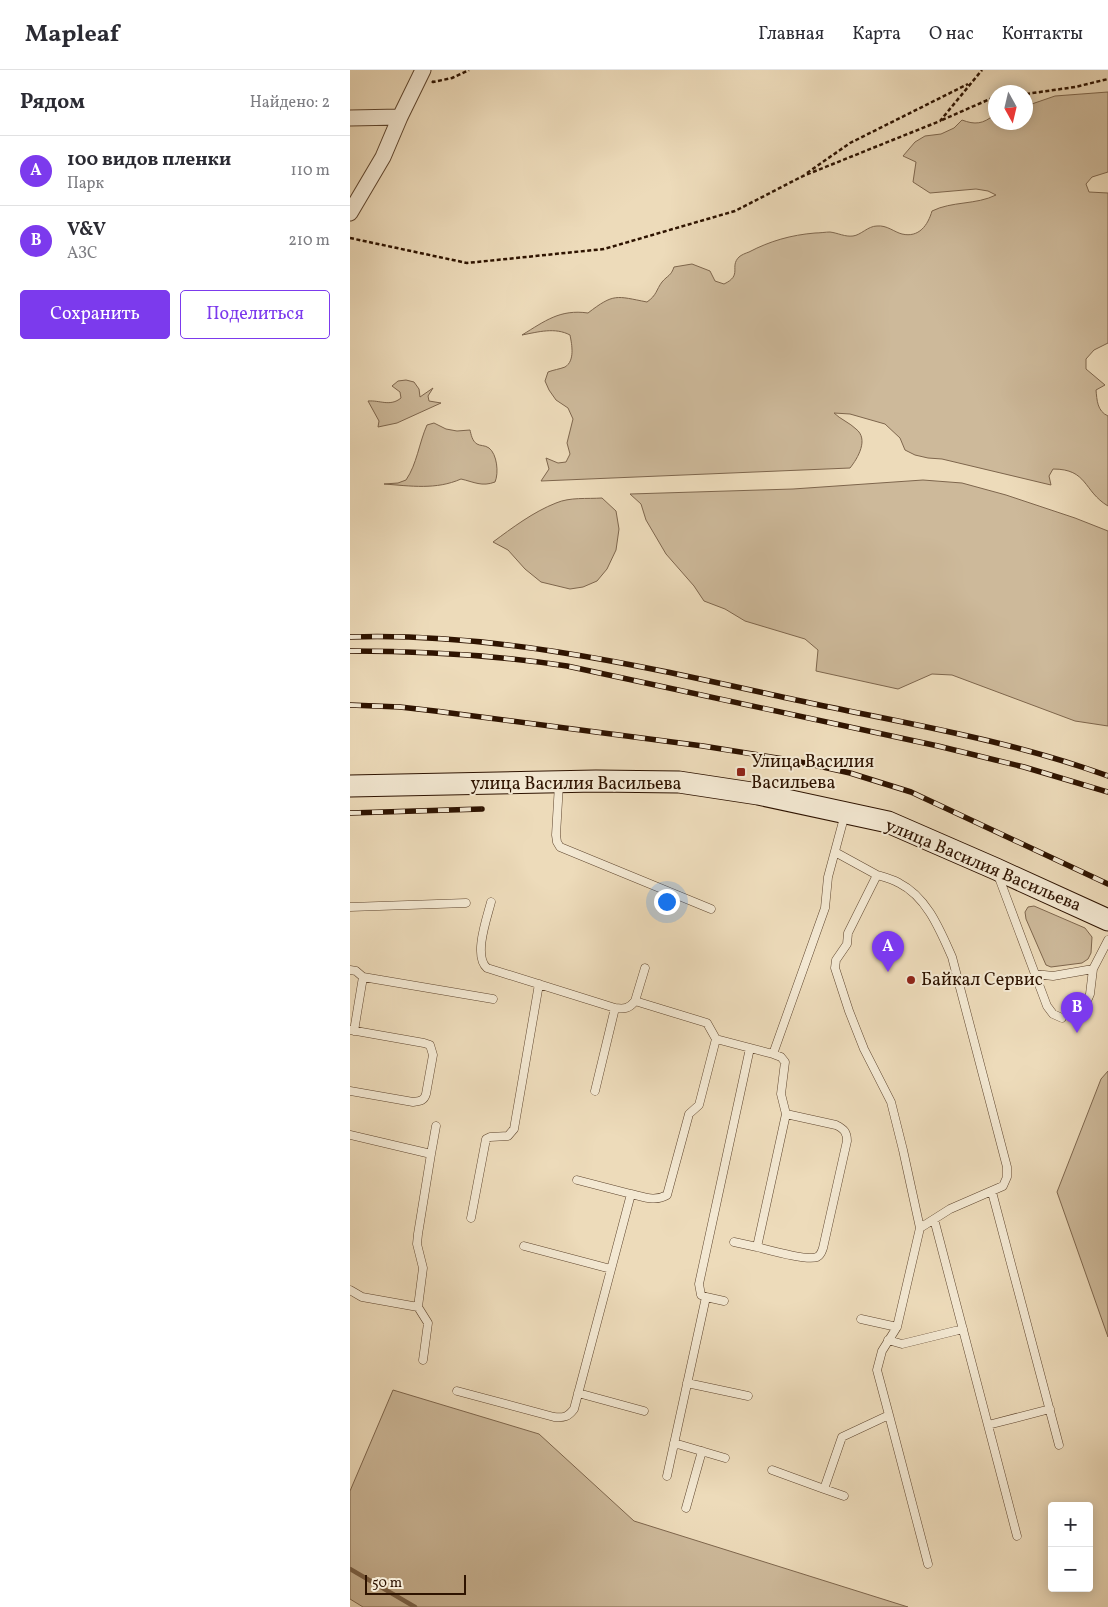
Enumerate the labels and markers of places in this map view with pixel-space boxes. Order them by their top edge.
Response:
place label: Улица Василия Васильева [751,750,874,796]
marker: Улица Василия Васильева [735,766,747,778]
pin: A [872,931,904,972]
place label: Байкал Сервис [921,968,1043,993]
marker: Байкал Сервис [905,974,917,986]
pin: B [1061,992,1093,1033]

